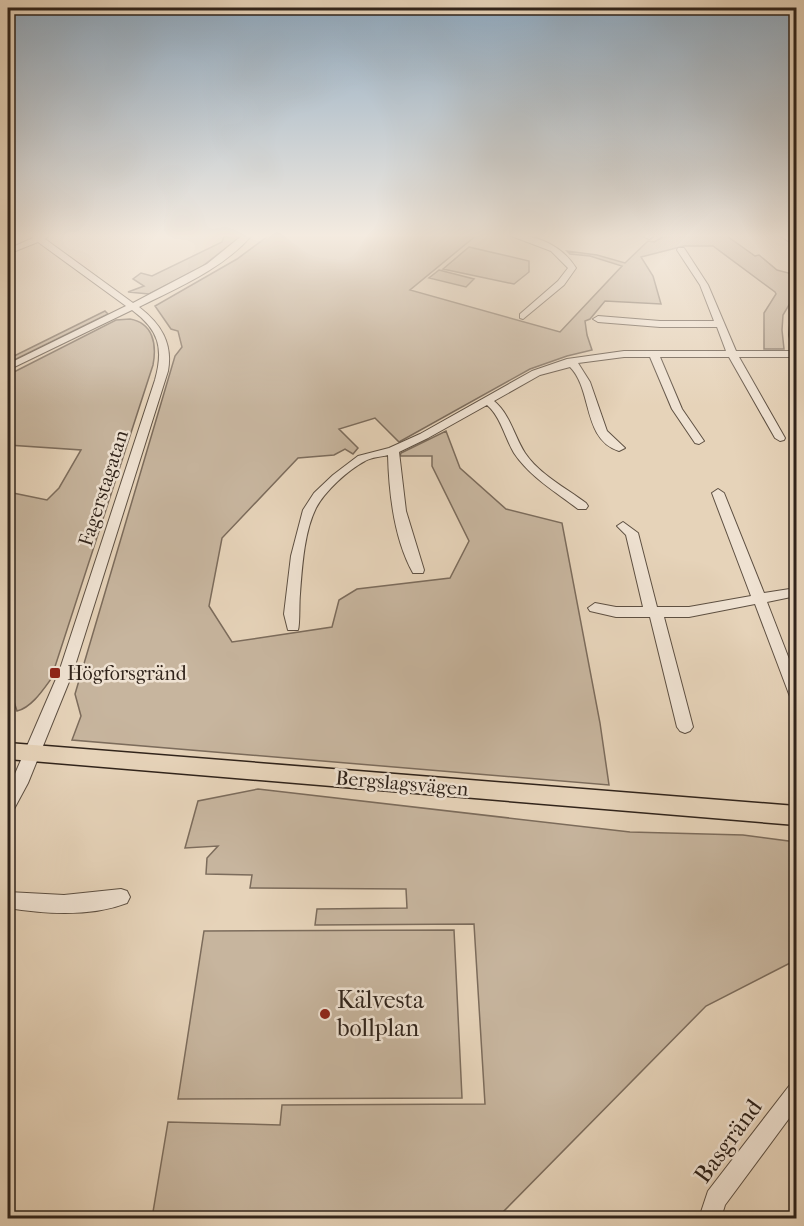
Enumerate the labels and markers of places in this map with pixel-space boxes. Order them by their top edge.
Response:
place label: Högforsgränd [67,662,188,685]
marker: Högforsgränd [48,666,62,680]
place label: Kälvesta bollplan [336,986,425,1042]
marker: Kälvesta bollplan [318,1007,332,1021]

